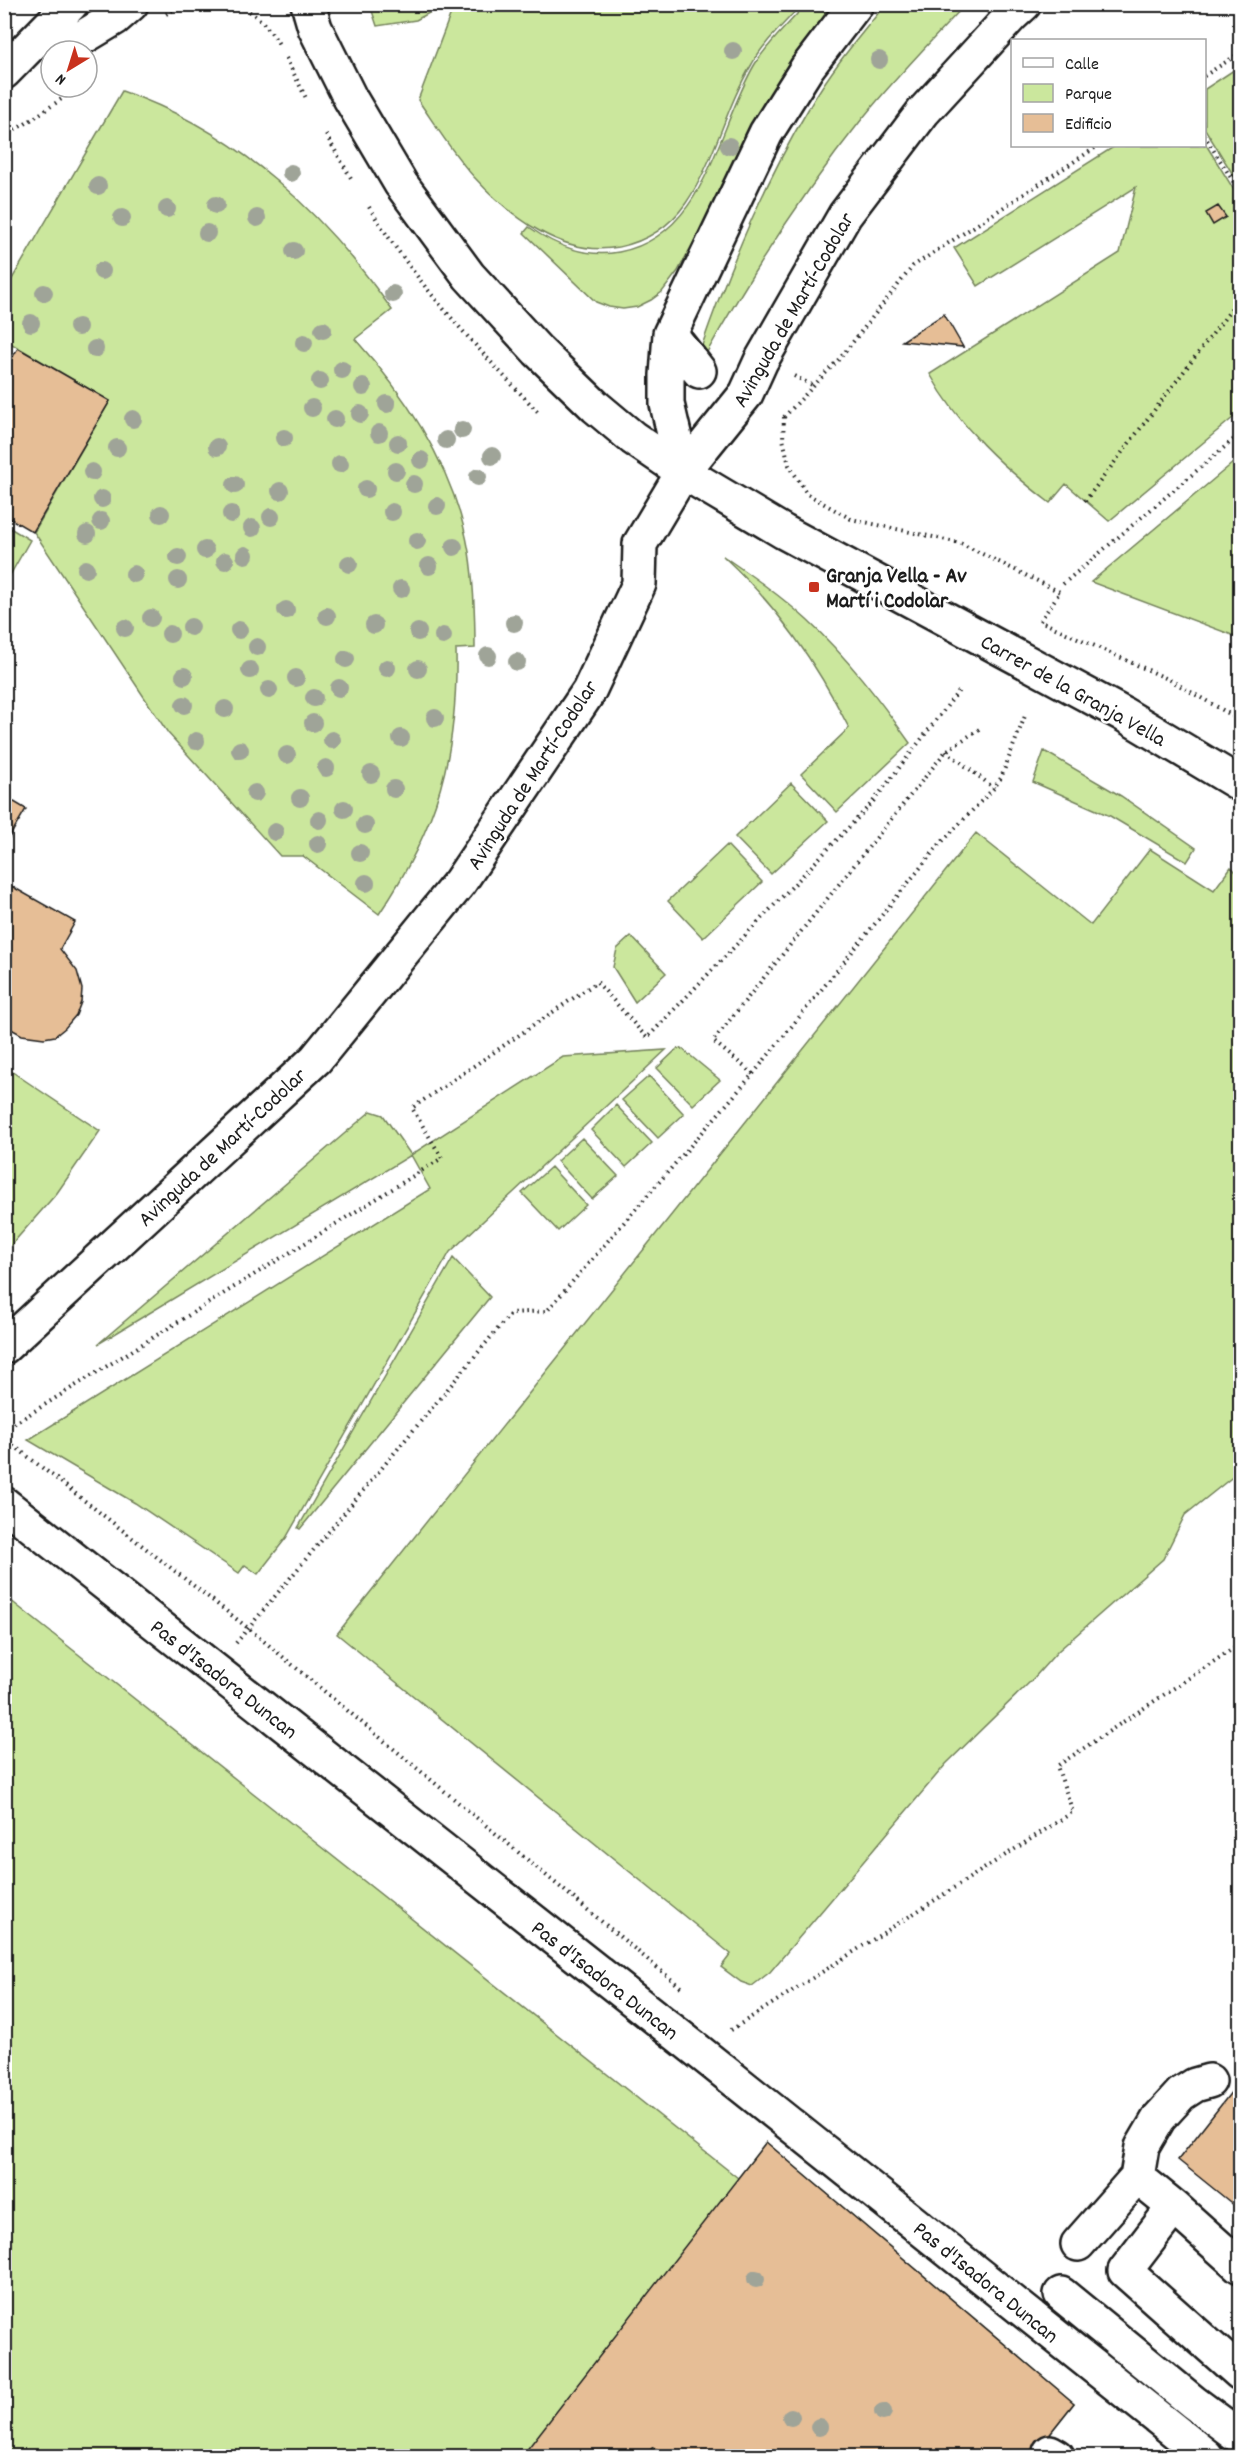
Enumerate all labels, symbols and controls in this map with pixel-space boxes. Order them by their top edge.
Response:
north arrow [39,39,99,99]
legend [1011,39,1206,147]
text: Calle [1065,53,1099,78]
text: N [51,67,71,90]
text: Parque [1065,83,1112,108]
text: Edificio [1065,113,1112,138]
street label: Avinguda de Martí-Codolar [726,207,864,414]
place label: Granja Vella - Av Martí i Codolar [826,562,968,618]
marker: Granja Vella - Av Martí i Codolar [807,580,821,594]
street label: Carrer de la Granja Vella [974,628,1171,756]
street label: Avinguda de Martí-Codolar [461,674,608,877]
street label: Avinguda de Martí-Codolar [132,1061,315,1235]
street label: Pas d'Isadora Duncan [143,1613,303,1748]
street label: Pas d'Isadora Duncan [524,1914,684,2049]
street label: Pas d'Isadora Duncan [905,2215,1064,2352]

